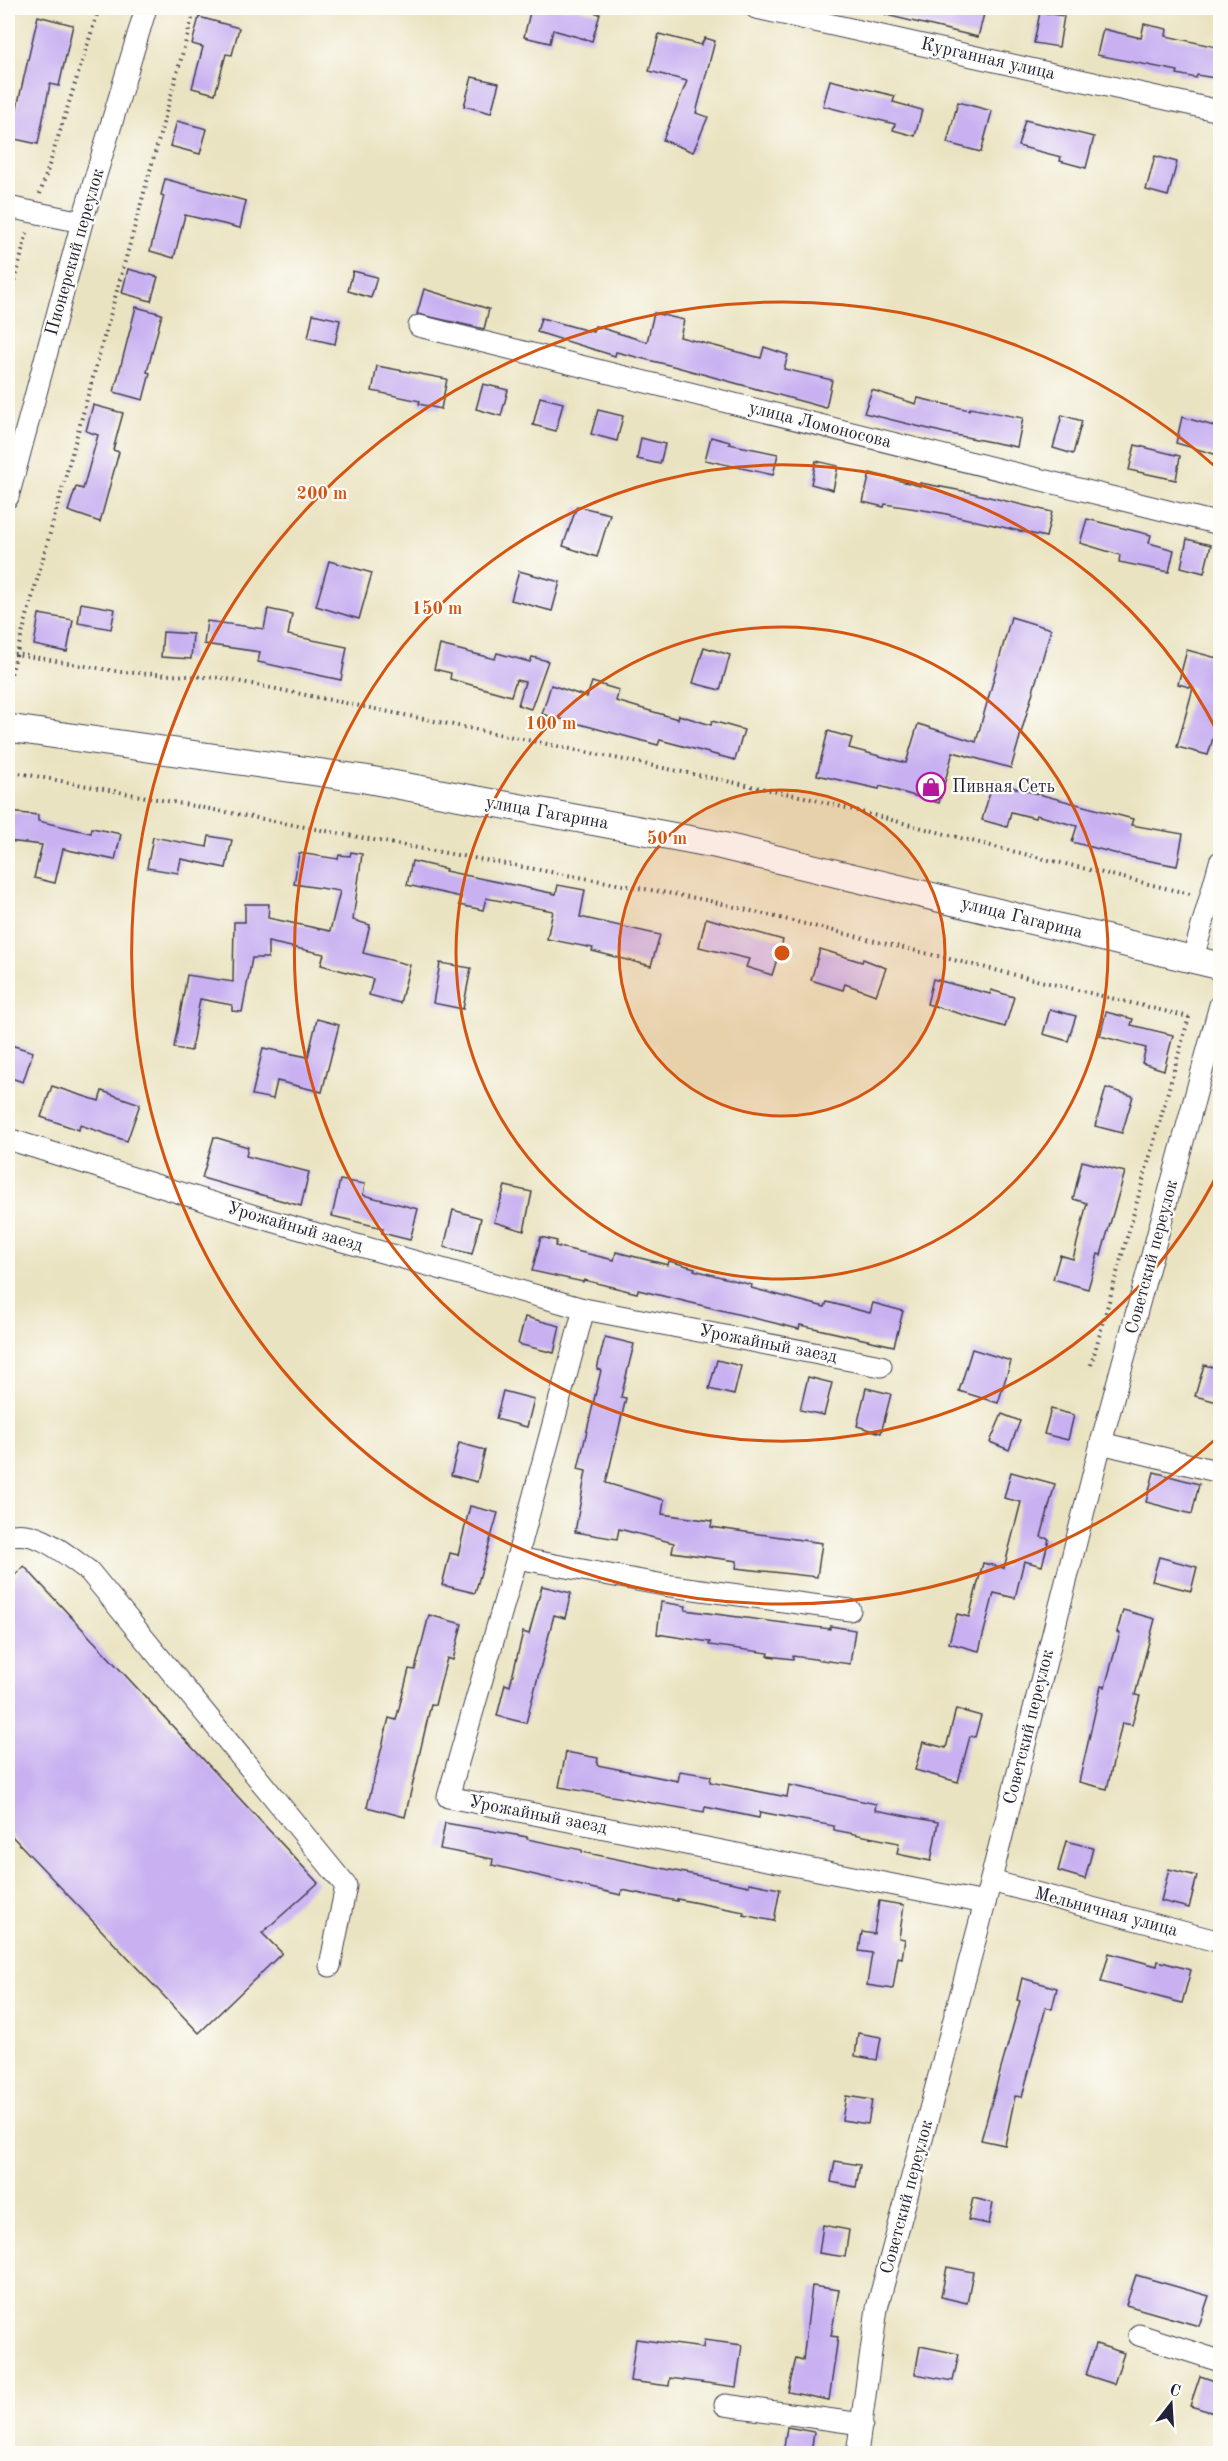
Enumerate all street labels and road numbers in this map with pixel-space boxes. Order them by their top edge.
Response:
street label: Курганная улица [919,35,1057,83]
street label: Пионерский переулок [43,166,107,338]
street label: улица Ломоносова [747,399,893,451]
street label: улица Гагарина [484,793,610,833]
street label: улица Гагарина [959,894,1085,942]
street label: Советский переулок [1123,1178,1181,1336]
street label: Урожайный заезд [225,1199,365,1255]
street label: Урожайный заезд [697,1322,839,1366]
street label: Советский переулок [1001,1648,1057,1806]
street label: Урожайный заезд [467,1793,609,1837]
street label: Мельничная улица [1032,1884,1180,1940]
street label: Советский переулок [878,2118,936,2276]

